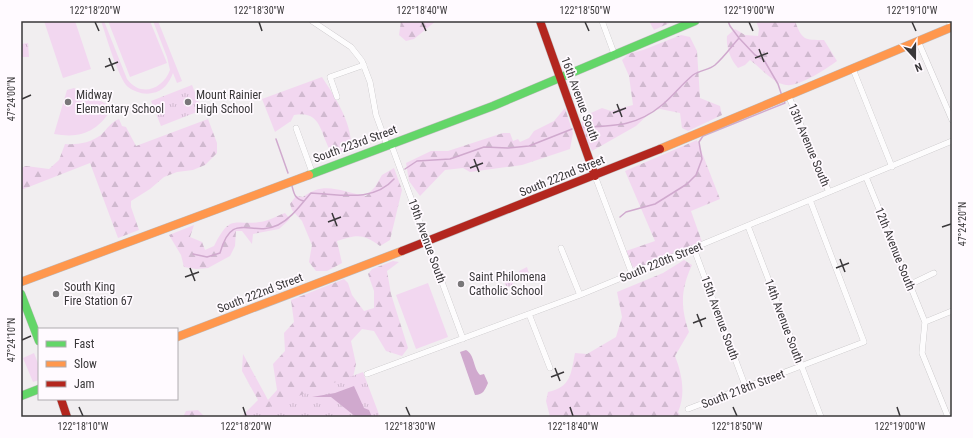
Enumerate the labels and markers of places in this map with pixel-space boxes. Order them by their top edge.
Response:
place label: Midway Elementary School [76,88,164,116]
place label: Mount Rainier High School [196,88,262,116]
marker: Midway Elementary School [63,97,73,107]
marker: Mount Rainier High School [183,97,193,107]
place label: Saint Philomena Catholic School [469,270,546,298]
marker: Saint Philomena Catholic School [456,279,466,289]
place label: South King Fire Station 67 [64,280,133,308]
marker: South King Fire Station 67 [51,289,61,299]

